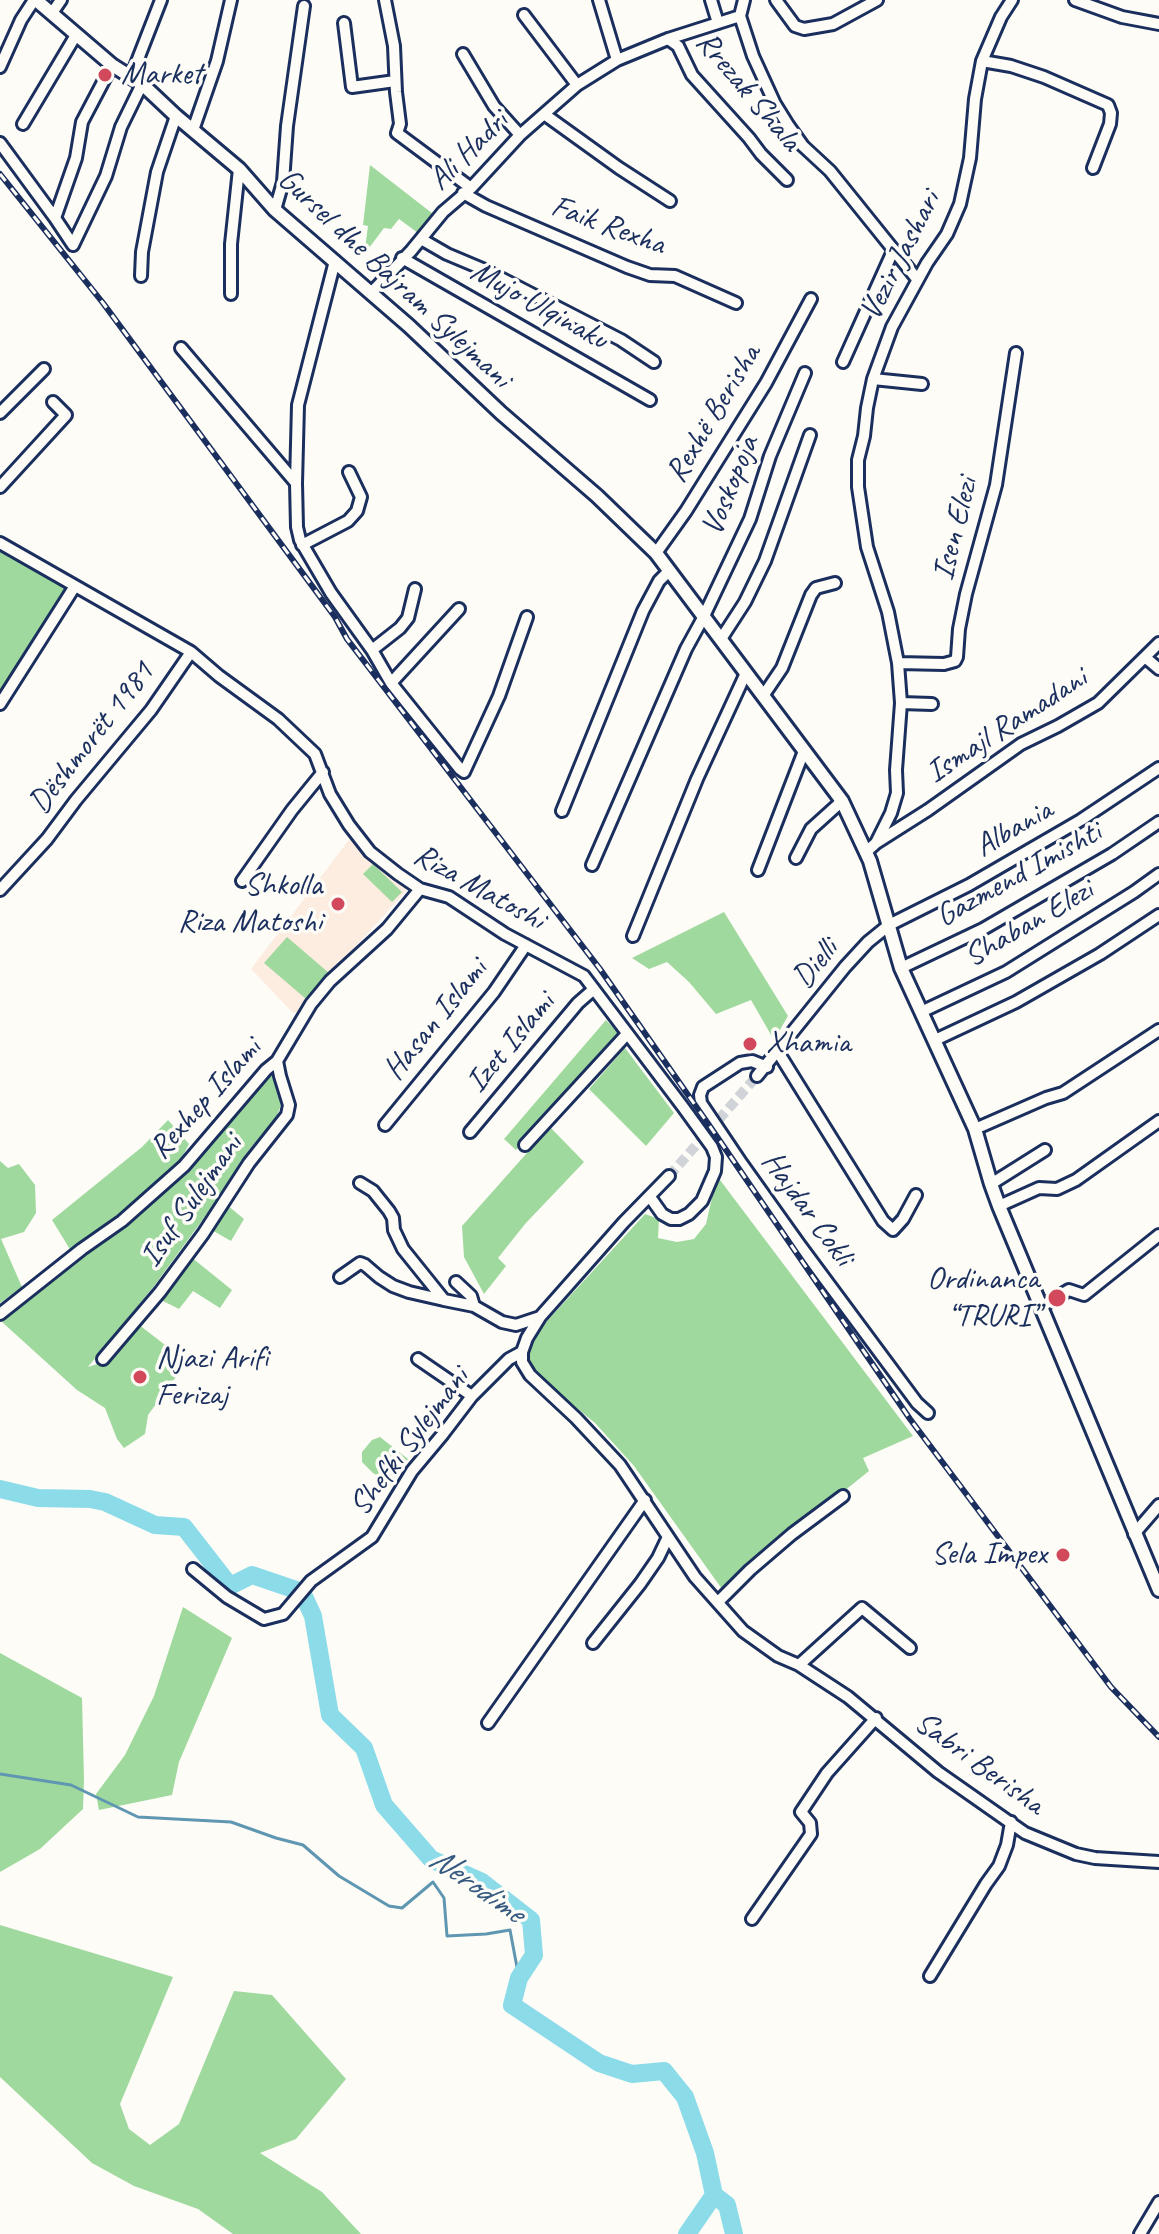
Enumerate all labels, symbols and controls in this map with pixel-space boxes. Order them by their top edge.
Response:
street label: Rrezak Shala [687,24,809,160]
place label: Market [121,56,202,94]
marker: Market [96,66,114,84]
street label: Ali Hadri [421,103,517,199]
street label: Gursel dhe Bajram Sylejmani [269,161,519,397]
street label: Vezir Jashari [852,185,950,327]
street label: Faik Rexha [546,188,670,264]
street label: Mujo Ulqinaku [464,253,614,359]
street label: Rexhë Berisha [658,338,770,490]
street label: Voskopoja [694,431,768,541]
street label: Isen Elezi [925,474,987,584]
street label: Dëshmorët 1981 [21,655,163,821]
street label: Ismajl Ramadani [919,660,1095,792]
street label: Albania [969,792,1059,866]
street label: Gazmend Imishti [930,814,1108,936]
street label: Riza Matoshi [407,836,551,940]
place label: Shkolla Riza Matoshi [178,867,322,942]
street label: Shaban Elezi [958,872,1100,976]
marker: Shkolla Riza Matoshi [329,895,347,913]
street label: Dielli [785,932,847,996]
street label: Hasan Islami [376,952,496,1088]
street label: Izet Islami [458,985,564,1101]
place label: Xhamia [766,1025,850,1063]
street label: Rexhep Islami [142,1031,270,1167]
marker: Xhamia [741,1035,759,1053]
street label: Isuf Sulejmani [132,1127,252,1275]
street label: Hajdar Cokli [752,1144,862,1274]
place label: Ordinanca “TRURI” [927,1261,1039,1336]
marker: Ordinanca “TRURI” [1046,1287,1068,1309]
place label: Njazi Arifi Ferizaj [156,1340,268,1415]
street label: Shefki Sylejmani [342,1360,478,1524]
marker: Njazi Arifi Ferizaj [131,1368,149,1386]
place label: Sela Impex [931,1536,1047,1574]
marker: Sela Impex [1054,1546,1072,1564]
street label: Sabri Berisha [906,1704,1052,1824]
water label: Nerodime [421,1839,531,1933]

